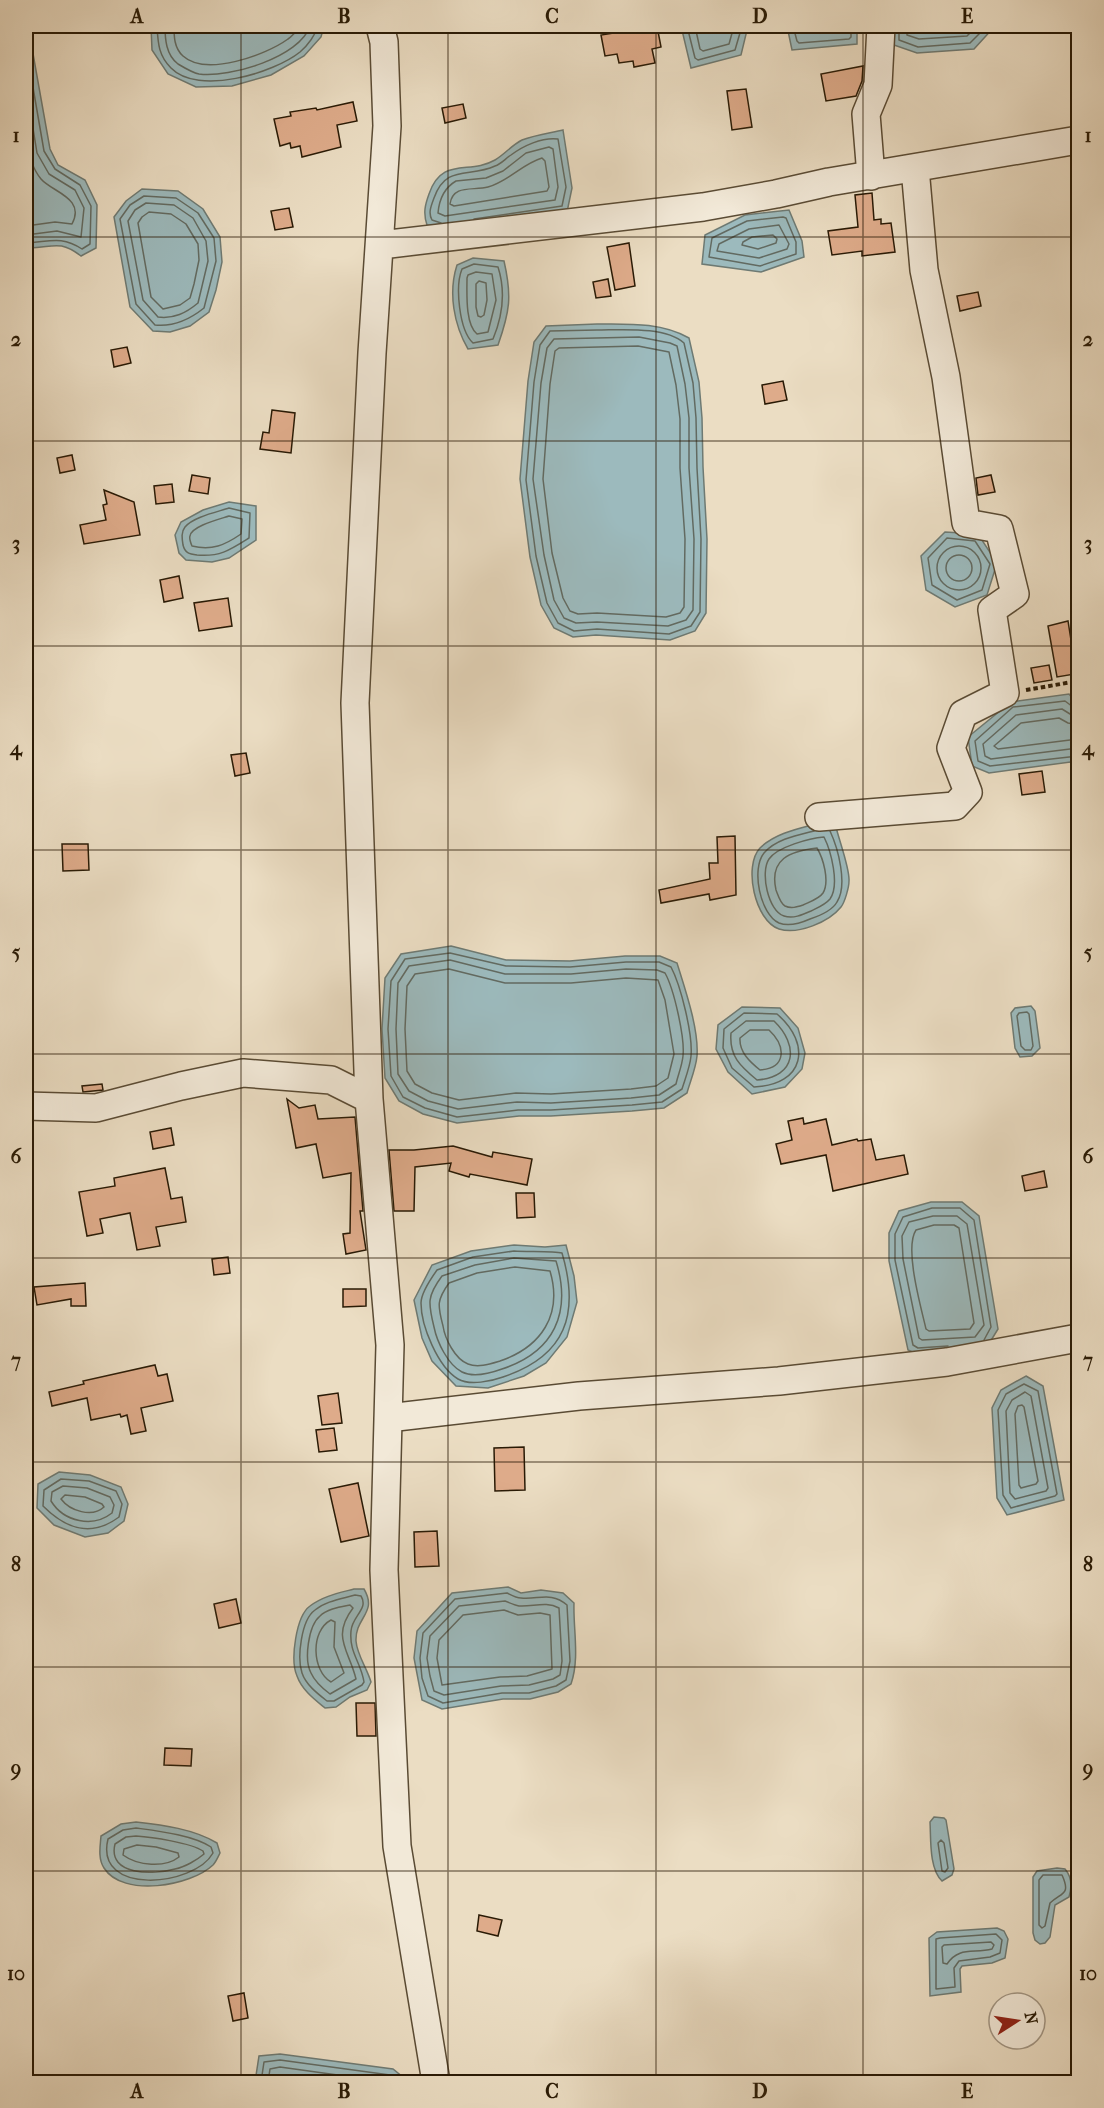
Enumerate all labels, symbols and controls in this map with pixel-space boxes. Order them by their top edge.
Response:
text: A [129,5,145,28]
text: B [337,5,351,28]
text: C [545,5,559,28]
text: D [752,5,768,28]
text: E [961,5,973,28]
text: 1 [12,124,20,147]
text: 1 [1084,124,1092,147]
text: 2 [11,328,21,351]
text: 2 [1083,328,1093,351]
text: 3 [12,532,20,555]
text: 3 [1084,532,1092,555]
text: 4 [9,737,23,761]
text: 4 [1081,737,1095,761]
text: 5 [12,941,21,964]
text: 5 [1084,941,1093,964]
text: 6 [11,1145,23,1168]
text: 6 [1083,1145,1095,1168]
text: 7 [10,1349,21,1372]
text: 7 [1082,1349,1093,1372]
text: 8 [11,1553,21,1576]
text: 8 [1083,1553,1093,1576]
text: 9 [10,1758,21,1781]
text: 9 [1082,1758,1093,1781]
text: 10 [7,1962,25,1985]
text: 10 [1079,1962,1097,1985]
north arrow [987,1991,1047,2051]
text: N [1021,2010,1042,2027]
text: A [129,2080,145,2103]
text: B [337,2080,351,2103]
text: C [545,2080,559,2103]
text: D [752,2080,768,2103]
text: E [961,2080,973,2103]

